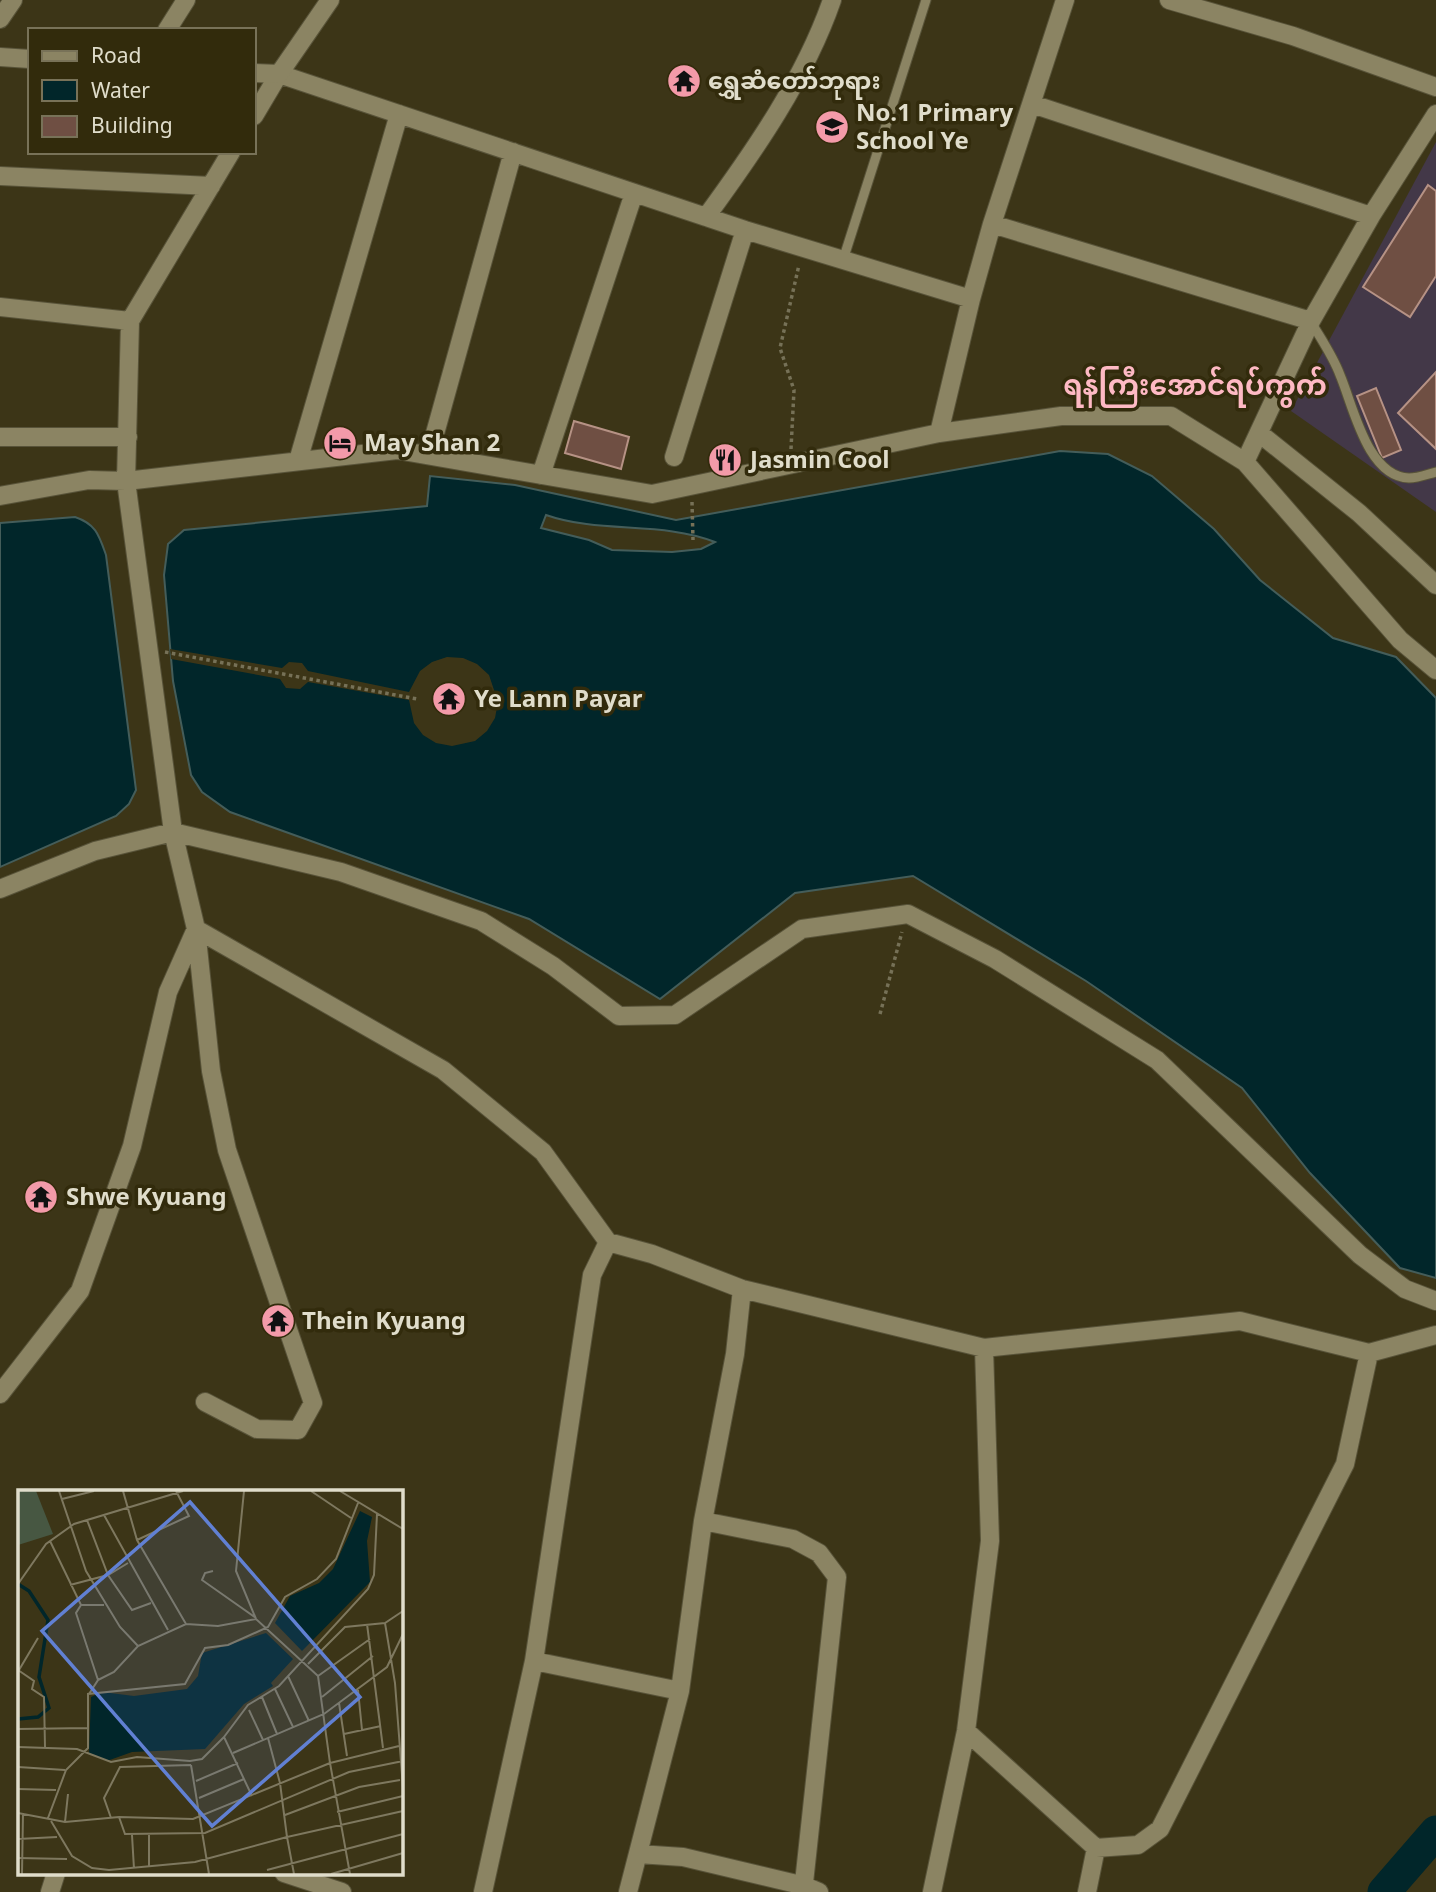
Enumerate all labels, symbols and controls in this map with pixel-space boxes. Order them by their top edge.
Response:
legend [28,28,256,154]
text: Road [91,35,141,81]
place label: ရွှေဆံတော်ဘုရား [708,57,881,110]
temple icon: ရွှေဆံတော်ဘုရား [665,62,703,100]
text: Water [91,70,150,116]
place label: No.1 Primary School Ye [856,89,1013,170]
text: Building [91,105,173,151]
school or university icon: No.1 Primary School Ye [813,108,851,146]
district label: ရန်ကြီးအောင်ရပ်ကွက် [1063,358,1327,419]
place label: May Shan 2 [364,419,500,472]
hotel icon: May Shan 2 [321,424,359,462]
place label: Jasmin Cool [748,436,890,489]
restaurant icon: Jasmin Cool [706,441,744,479]
place label: Ye Lann Payar [474,675,643,728]
temple icon: Ye Lann Payar [430,680,468,718]
place label: Shwe Kyuang [66,1173,227,1226]
temple icon: Shwe Kyuang [22,1178,60,1216]
place label: Thein Kyuang [302,1297,466,1350]
temple icon: Thein Kyuang [259,1302,297,1340]
inset map [18,1490,402,1874]

